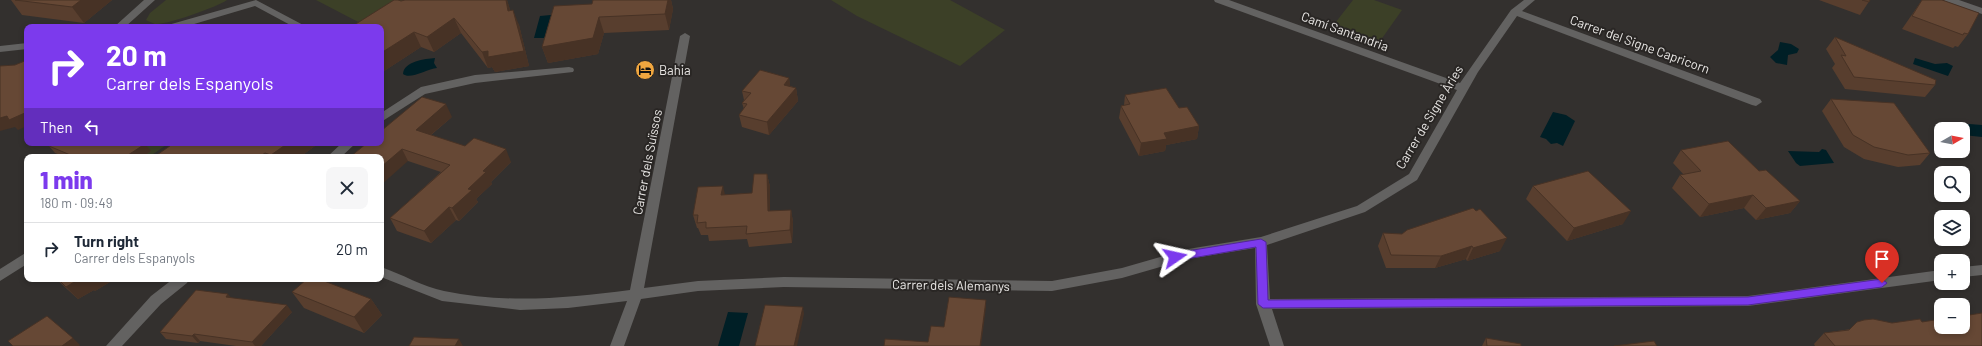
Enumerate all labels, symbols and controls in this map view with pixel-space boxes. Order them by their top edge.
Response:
street label: Camí Santandria [1299,8,1391,54]
street label: Carrer del Signe Capricorn [1568,11,1712,77]
text: 20 m [106,38,167,72]
icon: right [40,40,92,92]
hotel icon: Bahia [634,59,656,81]
place label: Bahia [659,62,691,78]
street label: Carrer de Signe Àries [1392,62,1466,172]
text: Carrer dels Espanyols [106,72,273,94]
street label: Carrer dels Suïssos [629,108,665,216]
icon: left [81,116,103,138]
text: Then [40,118,73,136]
north arrow [1934,122,1970,158]
map controls [1934,122,1970,334]
text: 1 min [40,165,93,194]
button: search [1934,166,1970,202]
button: close [326,167,368,209]
text: 180 m · 09:49 [40,195,112,211]
button: layers [1934,210,1970,246]
text: Turn right [74,232,139,250]
position arrow [1154,236,1196,278]
icon: right [40,238,62,260]
text: 20 m [336,240,368,258]
pin [1865,242,1899,283]
icon: arrive [1871,248,1893,270]
text: Carrer dels Espanyols [74,250,195,266]
button: + [1934,254,1970,290]
street label: Carrer dels Alemanys [892,276,1010,294]
button: − [1934,298,1970,334]

